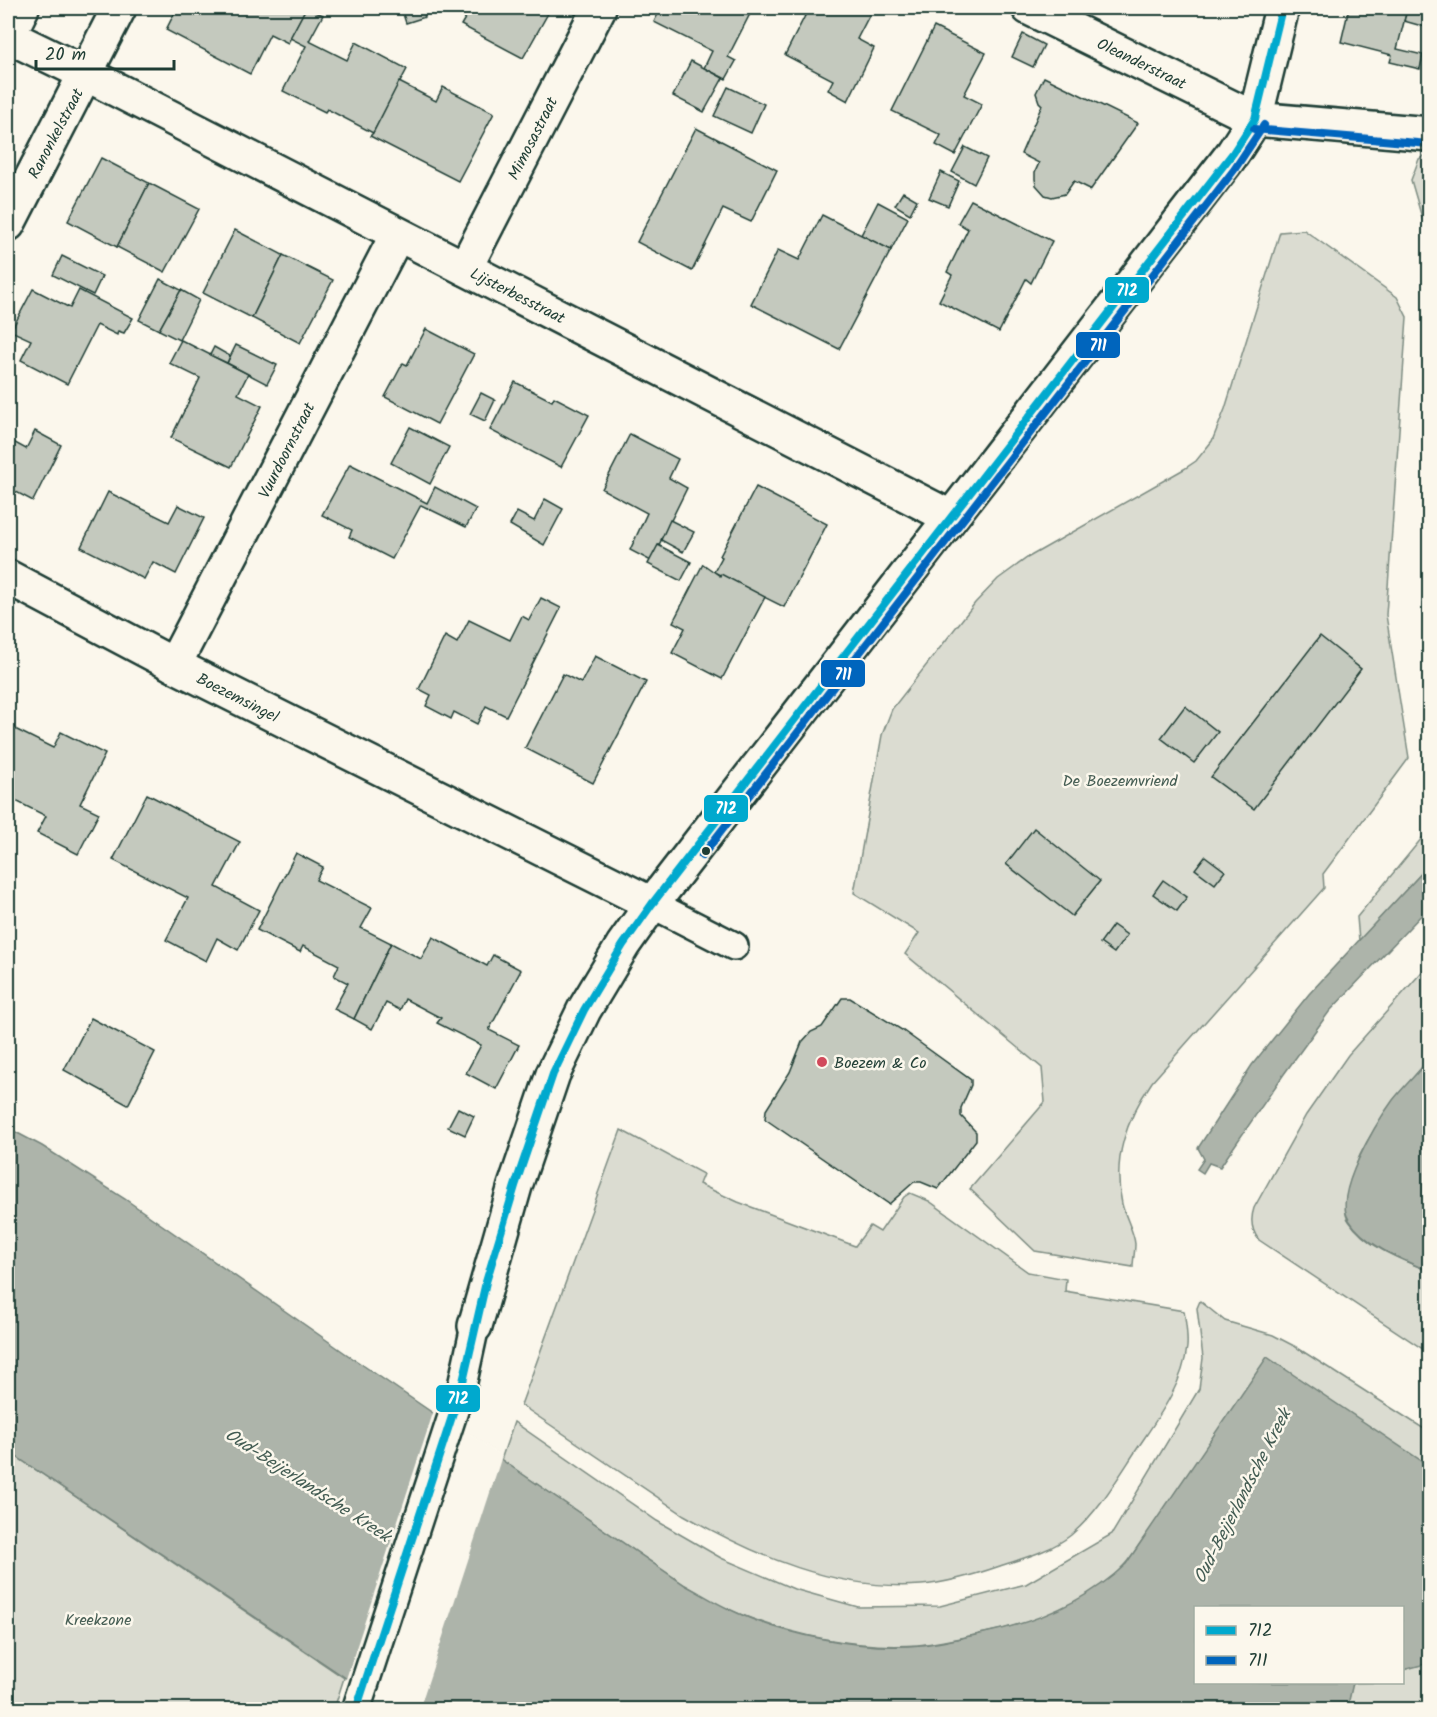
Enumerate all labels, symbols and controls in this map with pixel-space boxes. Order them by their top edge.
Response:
street label: Oleanderstraat [1092,32,1191,97]
scale bar [36,33,174,71]
text: 20 m [45,41,86,70]
street label: Ranonkelstraat [22,83,91,183]
street label: Mimosastraat [502,92,565,185]
street label: Lijsterbesstraat [465,262,570,331]
line badge: 712 [1104,276,1150,304]
text: 712 [1116,279,1138,304]
line badge: 711 [1075,331,1121,359]
text: 711 [1089,334,1107,359]
street label: Vuurdoornstraat [252,398,323,503]
line badge: 711 [820,659,866,688]
text: 711 [834,663,852,688]
street label: Boezemsingel [192,667,283,730]
park label: De Boezemvriend [1062,769,1179,794]
line badge: 712 [703,794,749,823]
text: 712 [715,797,737,822]
unlabelled marker [700,845,712,857]
place label: Boezem & Co [834,1051,927,1076]
marker: Boezem & Co [815,1055,829,1069]
line badge: 712 [435,1384,481,1413]
text: 712 [447,1387,469,1412]
water label: Oud-Beijerlandsche Kreek [1187,1402,1301,1589]
water label: Oud-Beijerlandsche Kreek [218,1422,398,1552]
legend [1194,1606,1404,1684]
park label: Kreekzone [65,1608,131,1633]
text: 712 [1248,1617,1272,1646]
text: 711 [1248,1647,1268,1676]

